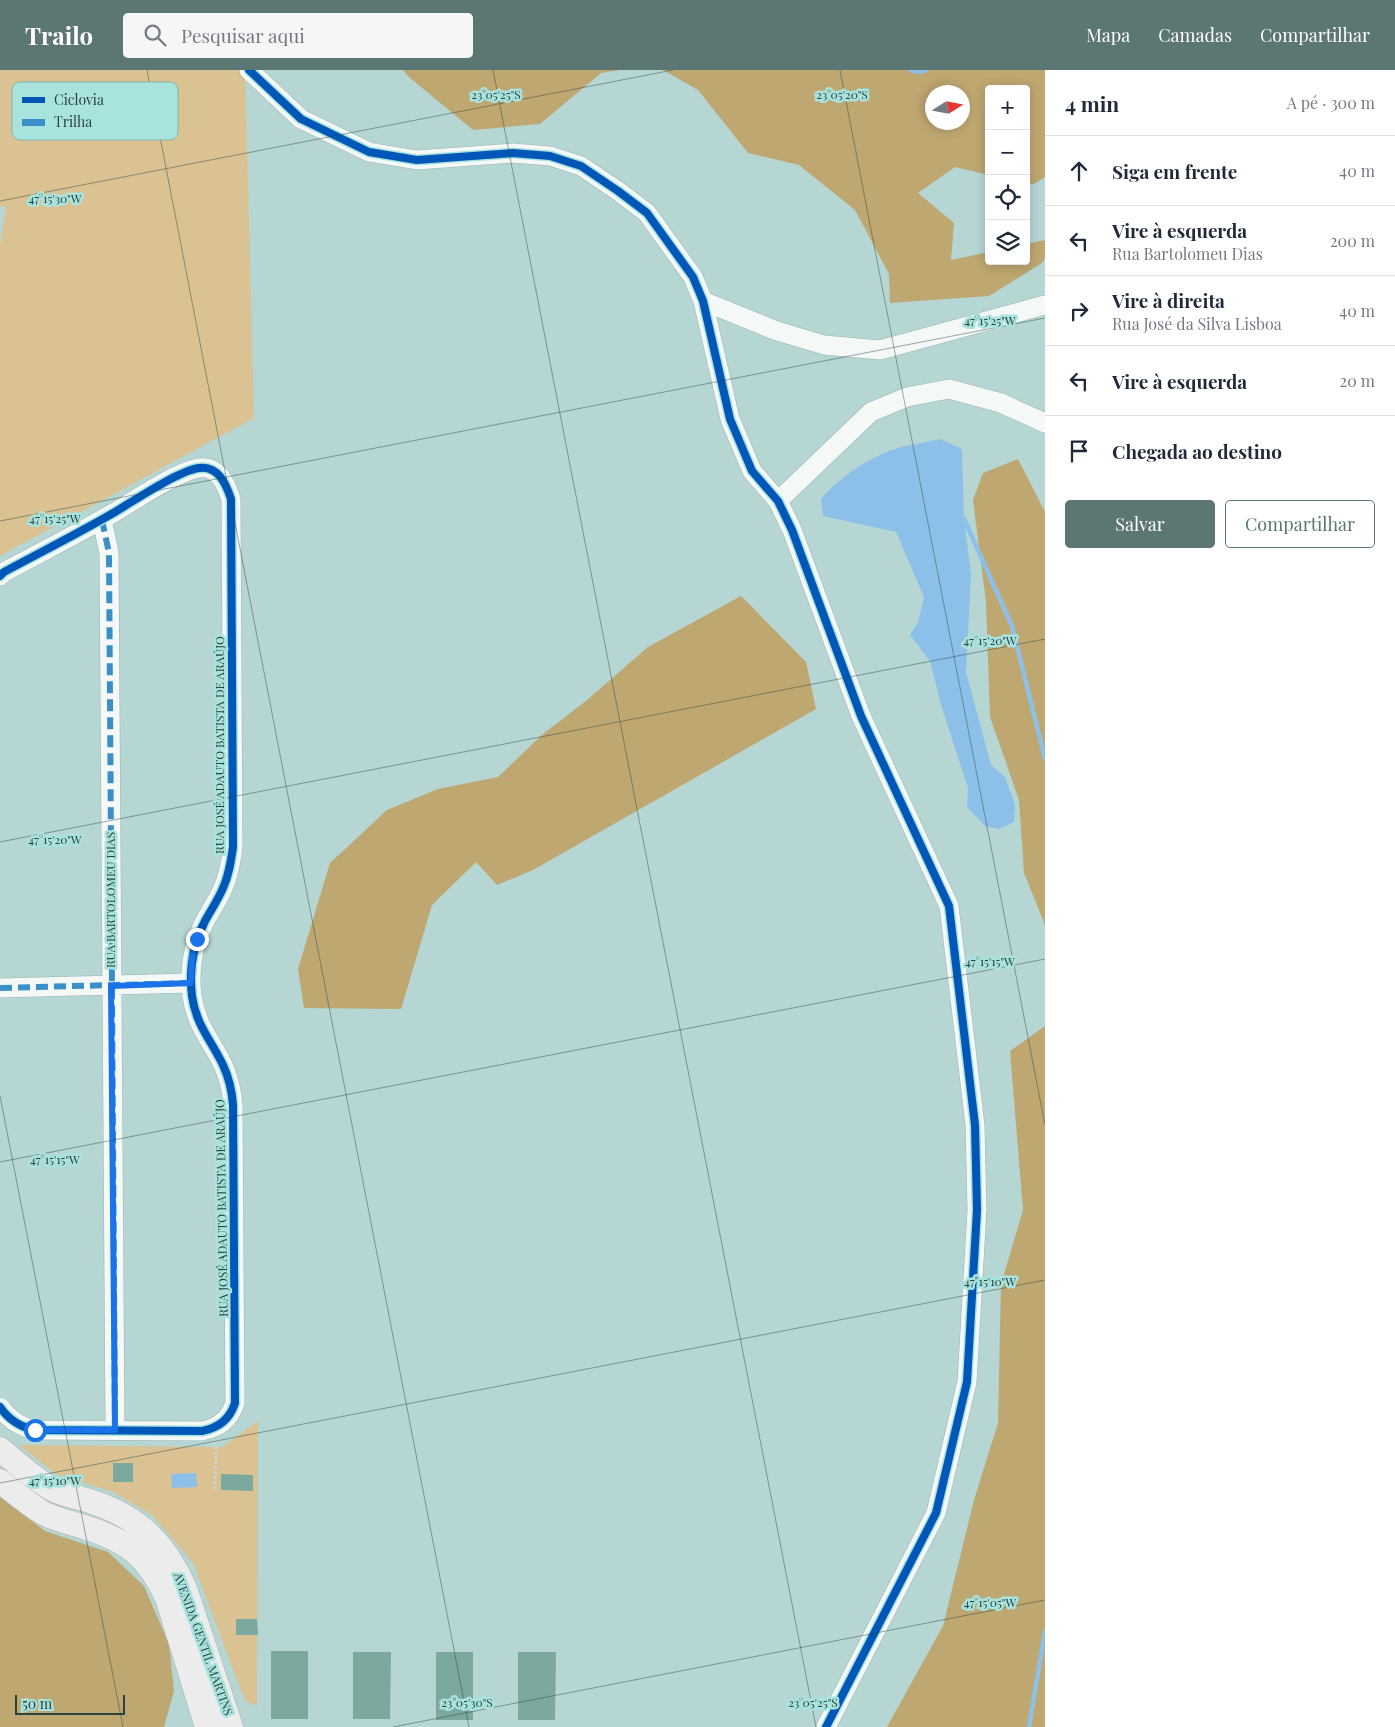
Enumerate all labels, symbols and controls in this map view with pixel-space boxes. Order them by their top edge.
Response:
search box [123,13,473,58]
text: Trailo [25,19,93,51]
icon: search [141,21,169,49]
text: Pesquisar aqui [181,22,305,48]
text: Mapa [1086,23,1130,47]
text: Camadas [1158,23,1232,47]
text: Compartilhar [1260,23,1370,47]
legend [12,82,178,140]
north arrow [925,85,970,130]
map controls [985,85,1030,265]
button: + [985,85,1030,130]
text: 23°05'25"S [471,86,521,102]
text: 23°05'20"S [816,86,868,102]
text: 4 min [1065,89,1119,117]
text: Ciclovia [54,90,104,109]
text: A pé · 300 m [1287,92,1375,113]
text: Trilha [54,112,92,131]
button: − [985,130,1030,175]
icon: ahead [1065,157,1093,185]
text: Siga em frente [1112,158,1237,184]
text: 40 m [1339,160,1375,181]
button: locate [985,175,1030,220]
text: 47°15'30"W [28,190,82,206]
text: Vire à esquerda [1112,217,1247,243]
button: layers [985,220,1030,265]
icon: left [1065,227,1093,255]
text: 200 m [1330,230,1375,251]
text: Rua Bartolomeu Dias [1112,243,1263,264]
text: Vire à direita [1112,287,1225,313]
icon: right [1065,297,1093,325]
text: 40 m [1339,300,1375,321]
text: 47°15'25"W [964,312,1016,328]
text: Rua José da Silva Lisboa [1112,313,1282,334]
icon: left [1065,367,1093,395]
text: Vire à esquerda [1112,368,1247,394]
text: 20 m [1340,370,1375,391]
icon: arrive [1065,437,1093,465]
text: Chegada ao destino [1112,438,1282,464]
button: Salvar [1065,500,1215,548]
button: Compartilhar [1225,500,1375,548]
text: 47°15'25"W [29,510,81,526]
text: 47°15'20"W [963,632,1017,648]
street label: RUA JOSÉ ADAUTO BATISTA DE ARAÚJO [211,636,227,854]
text: 47°15'20"W [28,831,82,847]
street label: RUA BARTOLOMEU DIAS [102,832,118,968]
route end [186,928,209,951]
text: 47°15'15"W [965,953,1015,969]
street label: RUA JOSÉ ADAUTO BATISTA DE ARAÚJO [211,1099,231,1317]
text: 47°15'15"W [30,1151,80,1167]
text: 47°15'10"W [964,1273,1016,1289]
route start [24,1419,47,1442]
text: 47°15'10"W [29,1472,81,1488]
street label: AVENIDA GENTIL MARTINS [170,1569,237,1717]
text: 47°15'05"W [964,1594,1016,1610]
scale bar [15,1692,125,1715]
text: 50 m [22,1694,52,1713]
text: 23°05'30"S [441,1694,493,1710]
text: 23°05'25"S [788,1694,838,1710]

